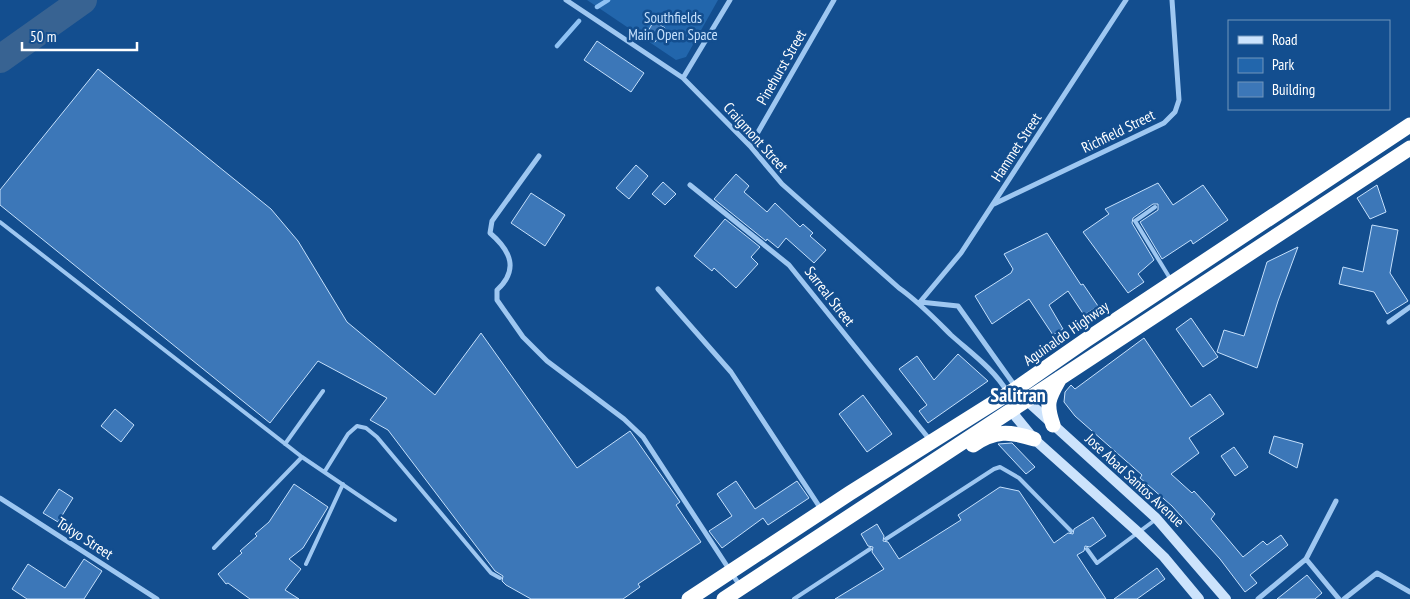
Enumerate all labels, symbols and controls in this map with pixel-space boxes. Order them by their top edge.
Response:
park label: Southfields Main Open Space [628,8,718,44]
scale bar [22,20,138,52]
legend [1228,20,1390,110]
street label: Pinehurst Street [752,26,810,108]
text: 50 m [30,27,56,46]
text: Road [1272,30,1298,49]
text: Park [1272,55,1294,74]
text: Building [1272,80,1315,99]
street label: Craigmont Street [720,98,792,176]
street label: Richfield Street [1078,105,1158,157]
street label: Hammet Street [987,109,1045,185]
street label: Sarreal Street [801,262,859,330]
street label: Aguinaldo Highway [1019,296,1113,370]
district label: Salitran [990,382,1046,408]
street label: Jose Abad Santos Avenue [1081,428,1189,531]
street label: Tokyo Street [53,513,117,563]

